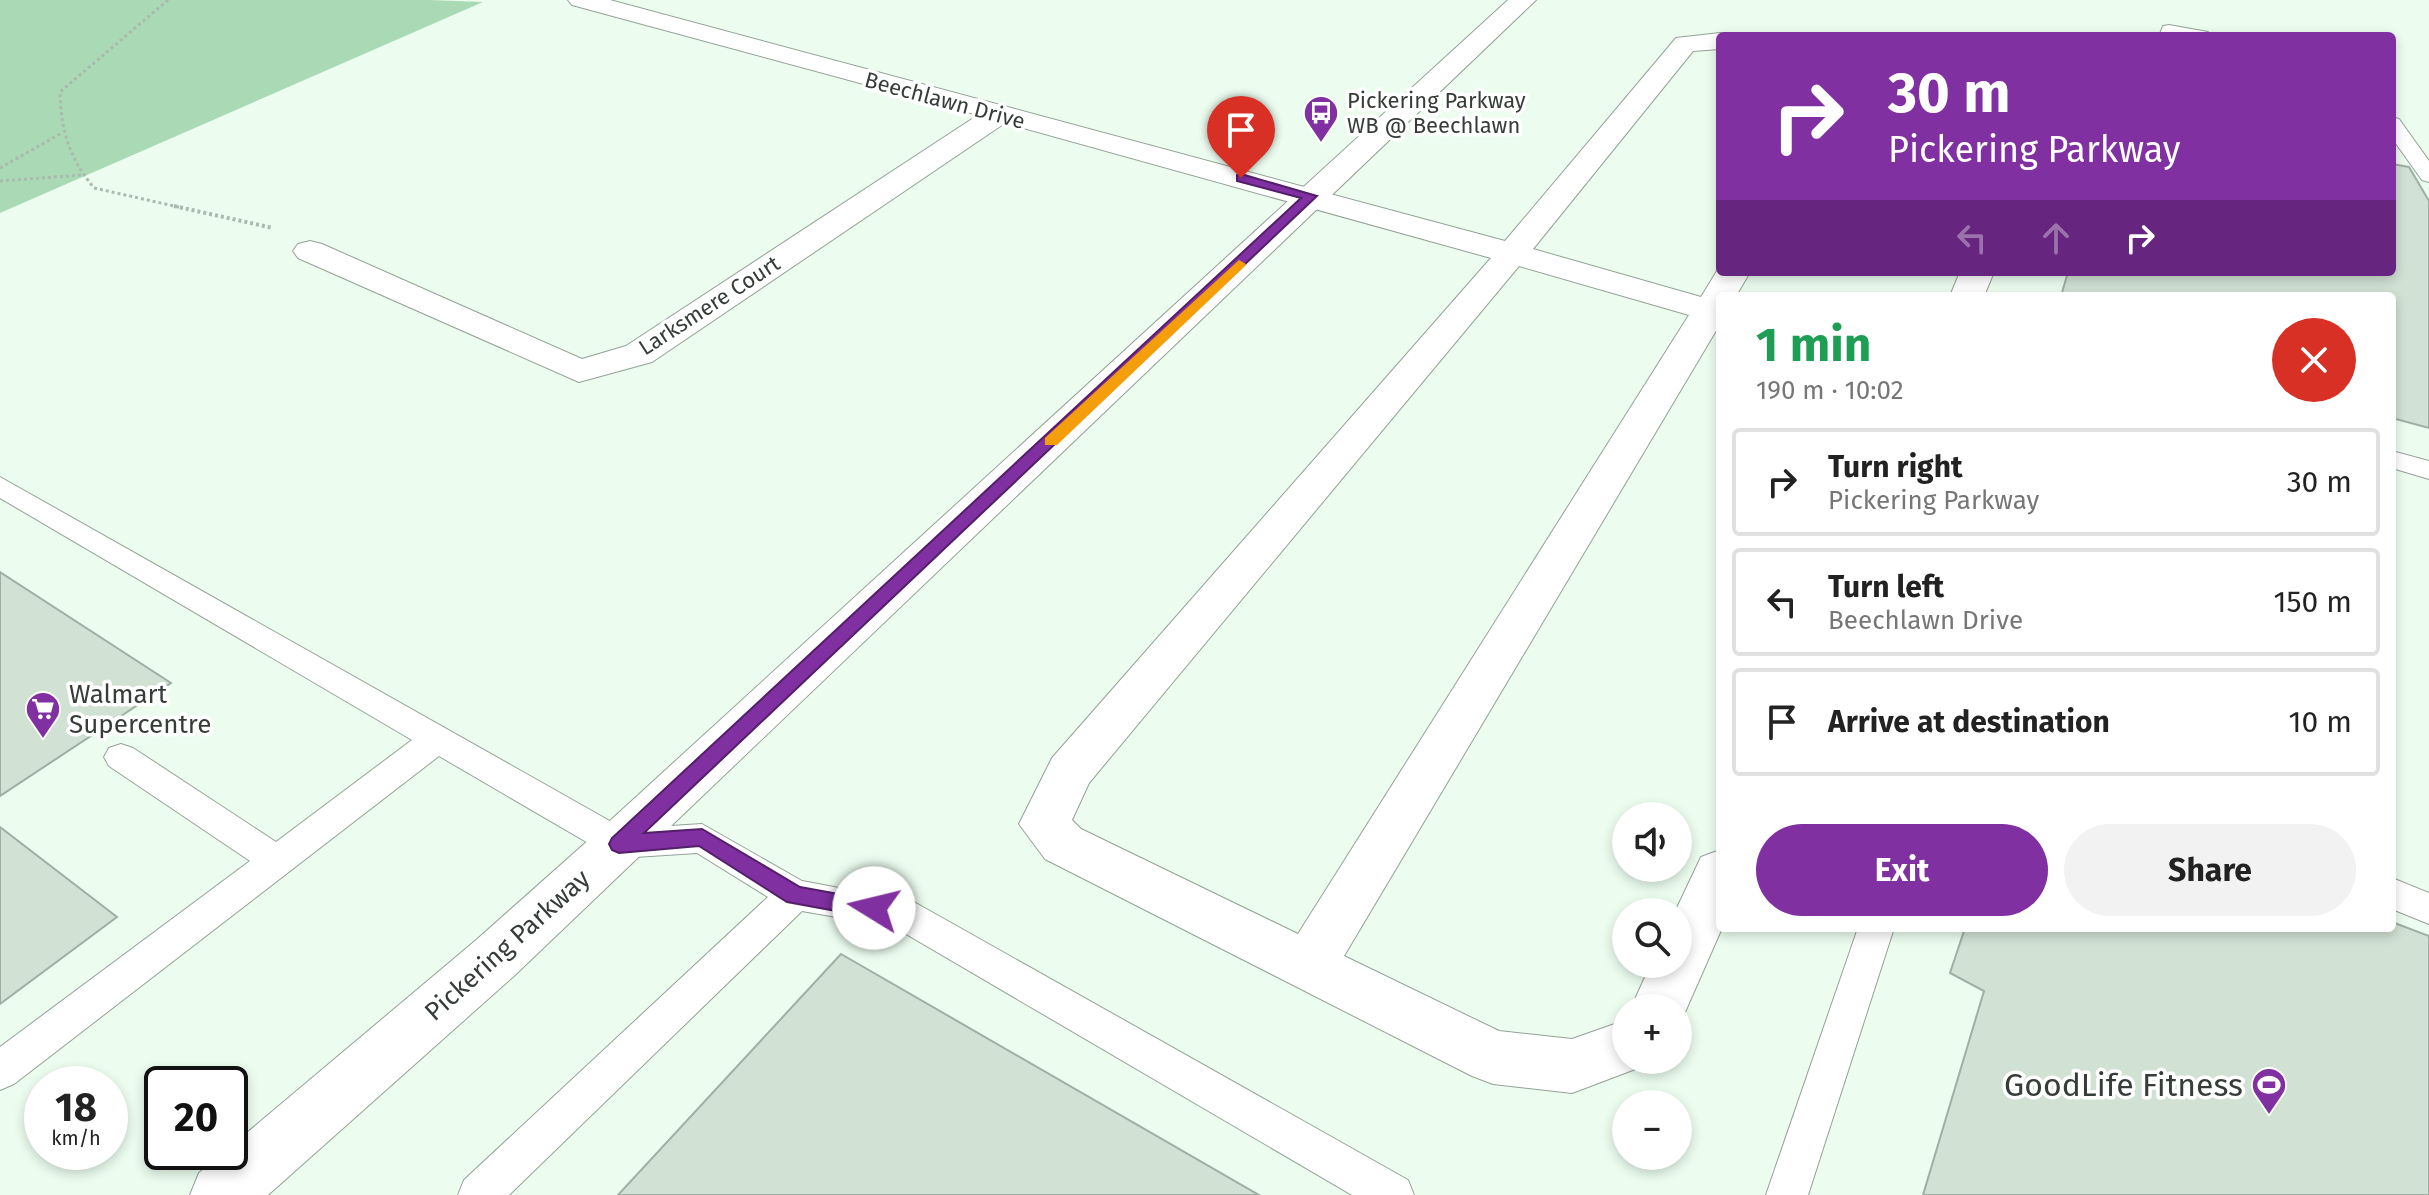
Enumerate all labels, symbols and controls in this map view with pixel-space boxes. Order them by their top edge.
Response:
text: 30 m [1888,60,2010,127]
icon: right [1756,64,1860,168]
street label: Beechlawn Drive [862,66,1028,135]
place label: Pickering Parkway WB @ Beechlawn [1347,87,1526,139]
bus stop icon: Pickering Parkway WB @ Beechlawn [1302,94,1340,144]
pin [1207,96,1275,178]
icon: arrive [1219,108,1263,152]
text: Pickering Parkway [1888,128,2180,172]
icon: left [1950,216,1994,260]
icon: ahead [2034,216,2078,260]
icon: right [2118,216,2162,260]
street label: Larksmere Court [634,250,785,361]
text: 1 min [1756,316,1871,374]
button: close [2272,318,2356,402]
text: 190 m · 10:02 [1756,375,1904,406]
text: Turn right [1828,449,1963,485]
icon: right [1760,460,1804,504]
text: 30 m [2287,464,2352,500]
text: Pickering Parkway [1828,485,2039,516]
text: Turn left [1828,569,1944,605]
icon: left [1760,580,1804,624]
text: 150 m [2274,584,2352,620]
text: Beechlawn Drive [1828,605,2023,636]
place label: Walmart Supercentre [69,679,211,740]
supermarket icon: Walmart Supercentre [24,690,62,740]
icon: arrive [1760,700,1804,744]
text: Arrive at destination [1828,704,2110,740]
text: 10 m [2289,704,2352,740]
map controls [1612,802,1692,1170]
button: sound [1612,802,1692,882]
button: Exit [1756,824,2048,916]
button: Share [2064,824,2356,916]
street label: Pickering Parkway [418,863,596,1028]
position arrow [832,866,916,950]
button: search [1612,898,1692,978]
button: + [1612,994,1692,1074]
speed limit sign: 20 [144,1066,248,1170]
place label: GoodLife Fitness [2004,1066,2243,1104]
sports icon: GoodLife Fitness [2250,1066,2288,1116]
text: 18 [55,1084,97,1132]
button: − [1612,1090,1692,1170]
text: km/h [51,1126,101,1150]

